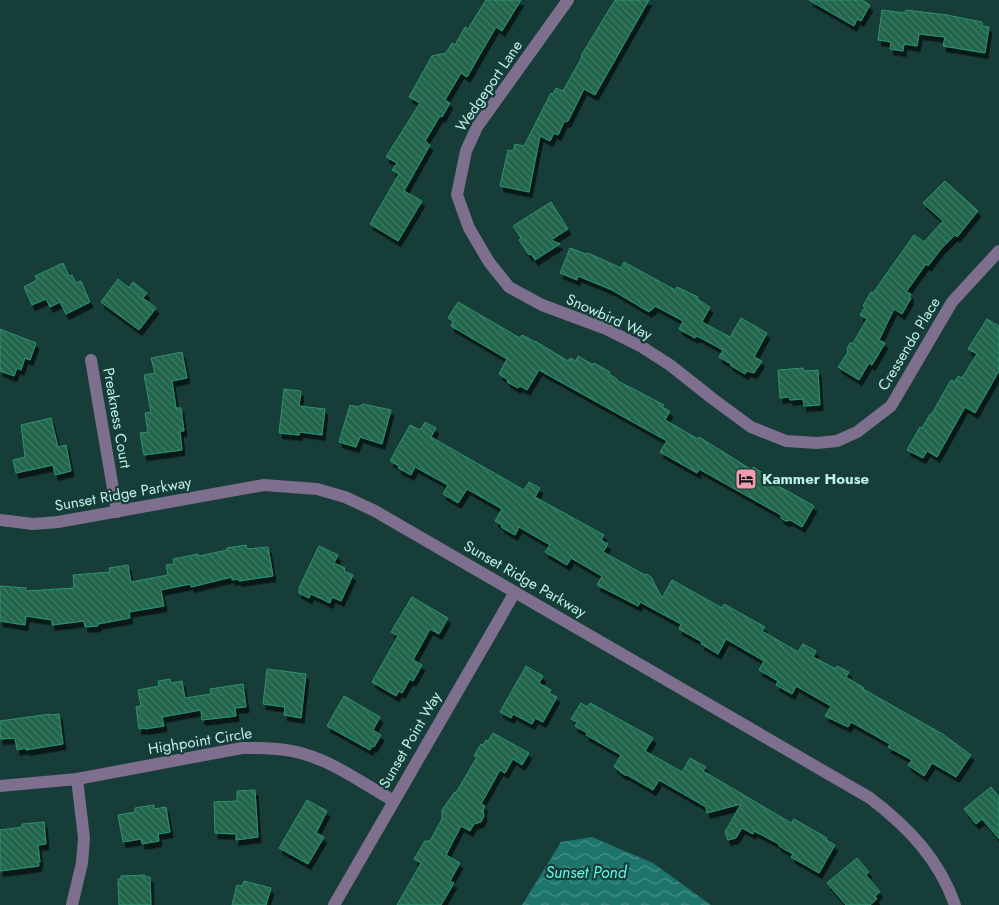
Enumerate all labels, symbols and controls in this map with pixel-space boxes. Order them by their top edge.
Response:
street label: Wedgeport Lane [450,36,528,136]
street label: Snowbird Way [563,288,656,346]
street label: Cressendo Place [872,293,946,395]
street label: Preakness Court [97,366,137,470]
hotel icon: Kammer House [734,467,758,491]
place label: Kammer House [762,468,870,490]
street label: Sunset Ridge Parkway [53,471,193,517]
street label: Sunset Ridge Parkway [460,535,591,623]
street label: Sunset Point Way [373,687,447,793]
street label: Highpoint Circle [146,722,254,760]
water label: Sunset Pond [545,861,628,884]

